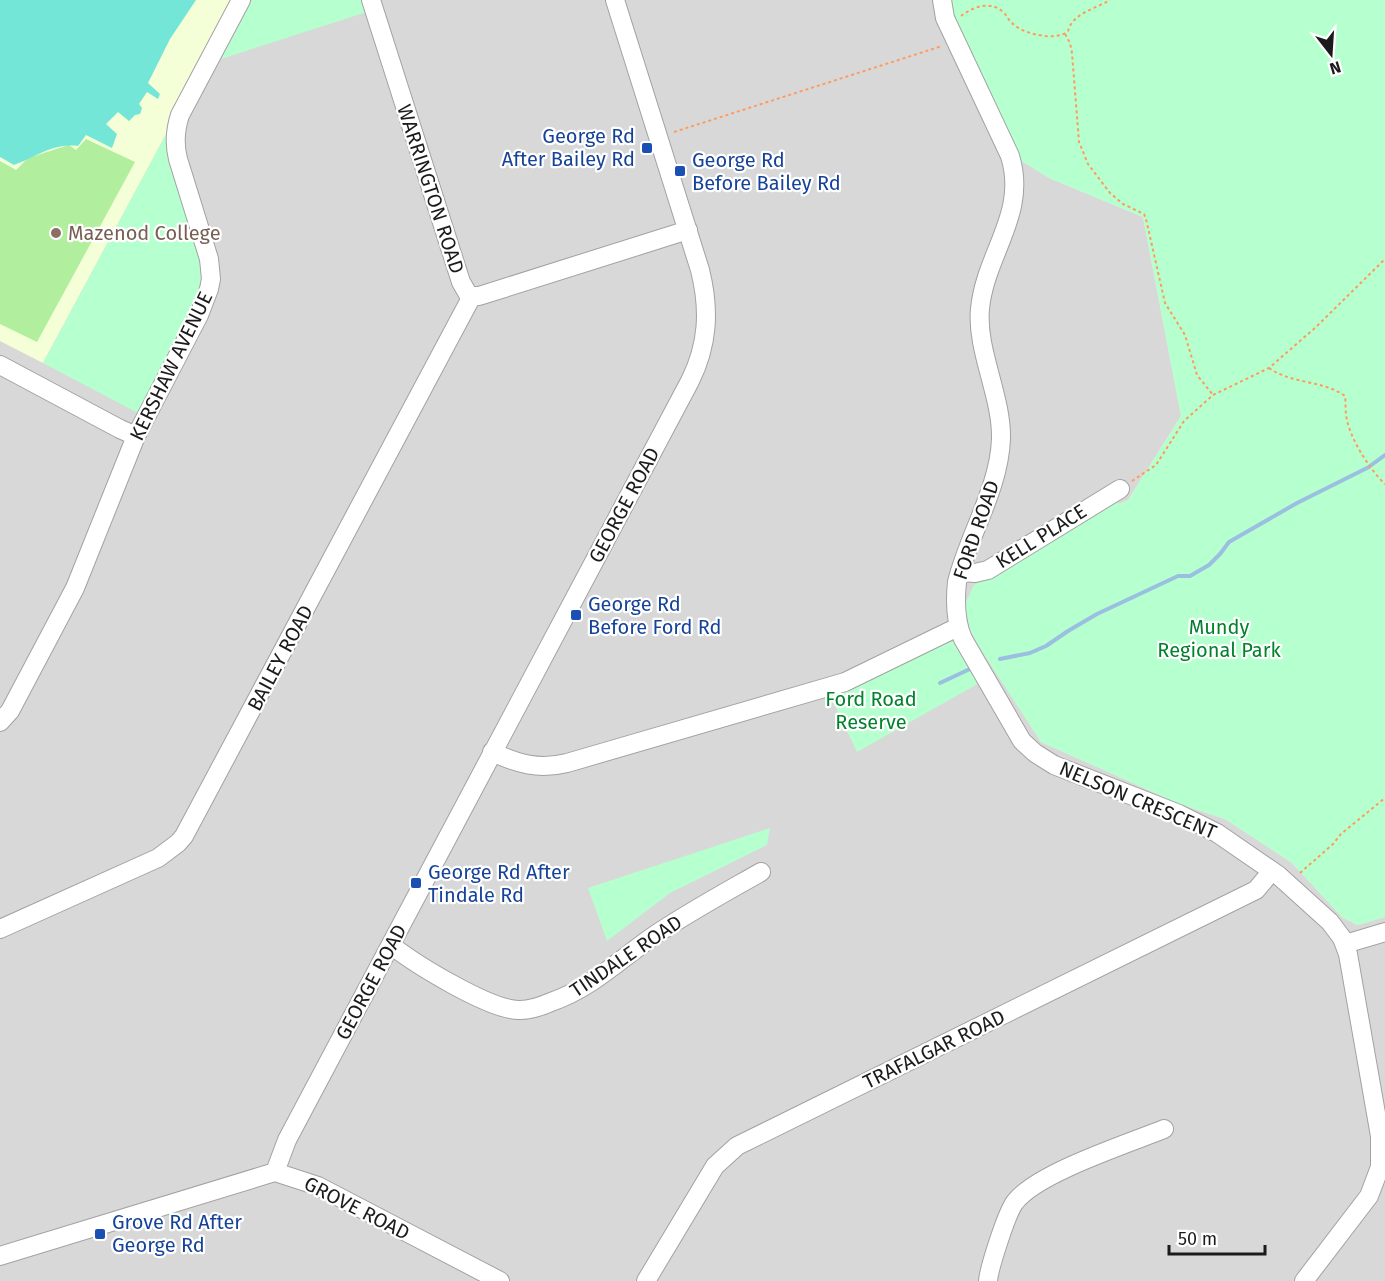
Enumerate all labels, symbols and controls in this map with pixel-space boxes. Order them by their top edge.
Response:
north arrow [1301,24,1361,84]
text: N [1327,57,1343,79]
street label: WARRINGTON ROAD [392,101,470,277]
place label: George Rd After Bailey Rd [502,124,635,171]
marker: George Rd After Bailey Rd [640,141,654,155]
place label: George Rd Before Bailey Rd [692,148,841,195]
marker: George Rd Before Bailey Rd [673,164,687,178]
place label: Mazenod College [68,221,221,245]
marker: Mazenod College [49,226,63,240]
street label: KERSHAW AVENUE [125,288,217,444]
street label: GEORGE ROAD [584,443,664,567]
street label: FORD ROAD [948,477,1004,583]
street label: KELL PLACE [991,499,1091,573]
place label: George Rd Before Ford Rd [588,592,722,639]
street label: BAILEY ROAD [242,601,318,715]
marker: George Rd Before Ford Rd [569,608,583,622]
park label: Mundy Regional Park [1157,615,1281,662]
park label: Ford Road Reserve [825,687,917,734]
street label: NELSON CRESCENT [1056,756,1221,844]
place label: George Rd After Tindale Rd [428,860,570,907]
marker: George Rd After Tindale Rd [409,876,423,890]
street label: TINDALE ROAD [565,910,687,1002]
street label: GEORGE ROAD [331,920,411,1044]
street label: TRAFALGAR ROAD [859,1004,1009,1094]
street label: GROVE ROAD [300,1171,414,1245]
place label: Grove Rd After George Rd [112,1210,242,1257]
scale bar [1169,1218,1265,1256]
marker: Grove Rd After George Rd [93,1227,107,1241]
text: 50 m [1178,1228,1217,1250]

